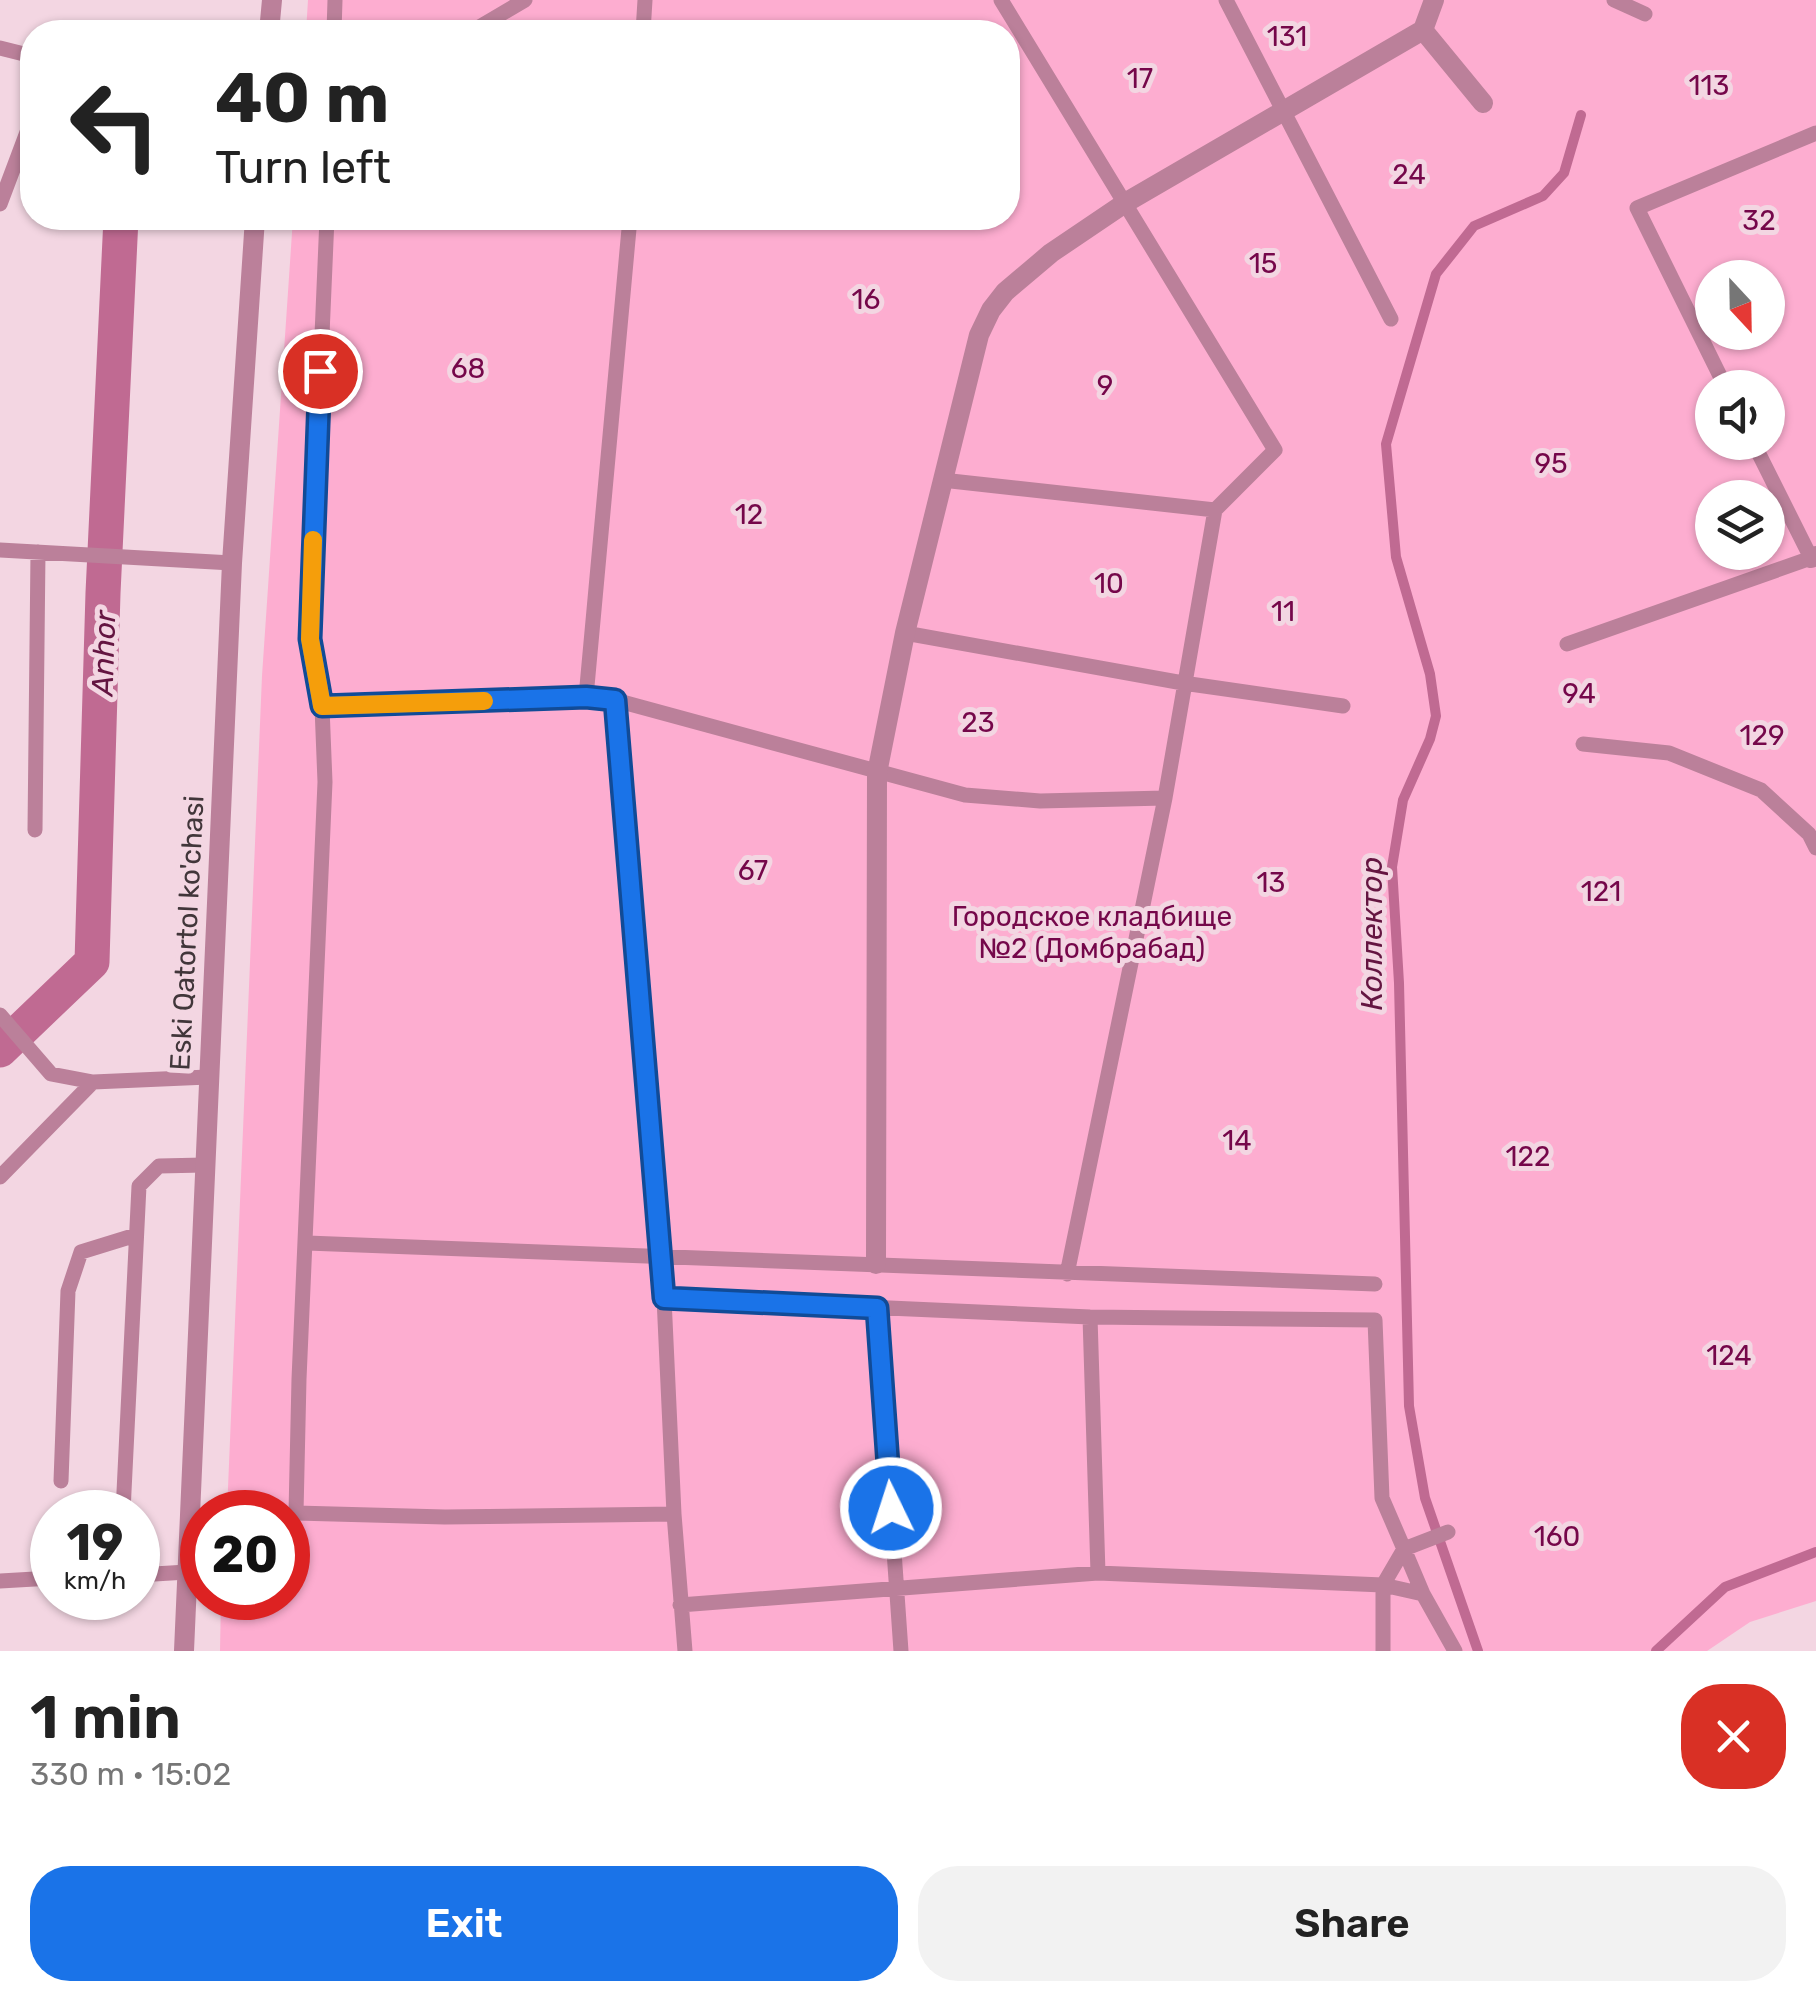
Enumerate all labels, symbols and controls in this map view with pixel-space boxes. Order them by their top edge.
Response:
park label: 131 [1267,20,1307,53]
text: 40 m [215,57,389,140]
icon: left [50,60,180,190]
park label: 17 [1127,62,1153,95]
park label: 113 [1689,69,1729,102]
text: Turn left [215,141,391,194]
park label: 24 [1392,158,1426,191]
park label: 32 [1742,204,1776,237]
park label: 15 [1249,247,1277,280]
north arrow [1695,260,1785,350]
map controls [1695,260,1785,570]
park label: 16 [852,283,880,316]
pin [278,329,363,414]
icon: arrive [293,344,348,399]
park label: 68 [451,352,485,385]
park label: 9 [1097,369,1113,402]
button: sound [1695,370,1785,460]
park label: 95 [1534,447,1568,480]
button: layers [1695,480,1785,570]
park label: 12 [735,498,763,531]
park label: 10 [1094,567,1124,600]
park label: 11 [1271,595,1295,628]
water label: Anhor [84,608,124,698]
park label: 94 [1562,677,1596,710]
park label: 23 [961,706,995,739]
park label: 129 [1739,719,1785,752]
street label: Eski Qatortol ko'chasi [163,795,211,1071]
park label: 67 [738,854,768,887]
water label: Коллектор [1354,857,1390,1011]
park label: 13 [1257,866,1285,899]
park label: 121 [1581,875,1621,908]
park label: Городское кладбище №2 (Домбрабад) [952,900,1232,965]
park label: 14 [1222,1124,1252,1157]
park label: 122 [1506,1140,1550,1173]
park label: 124 [1706,1339,1752,1372]
position arrow [839,1456,943,1560]
speed limit sign: 20 [180,1490,310,1620]
text: 19 [67,1513,123,1573]
park label: 160 [1534,1520,1580,1553]
text: km/h [64,1566,126,1595]
text: 1 min [30,1682,181,1753]
button: close [1681,1684,1786,1789]
text: 330 m · 15:02 [30,1755,231,1793]
button: Exit [30,1866,898,1981]
button: Share [918,1866,1786,1981]

